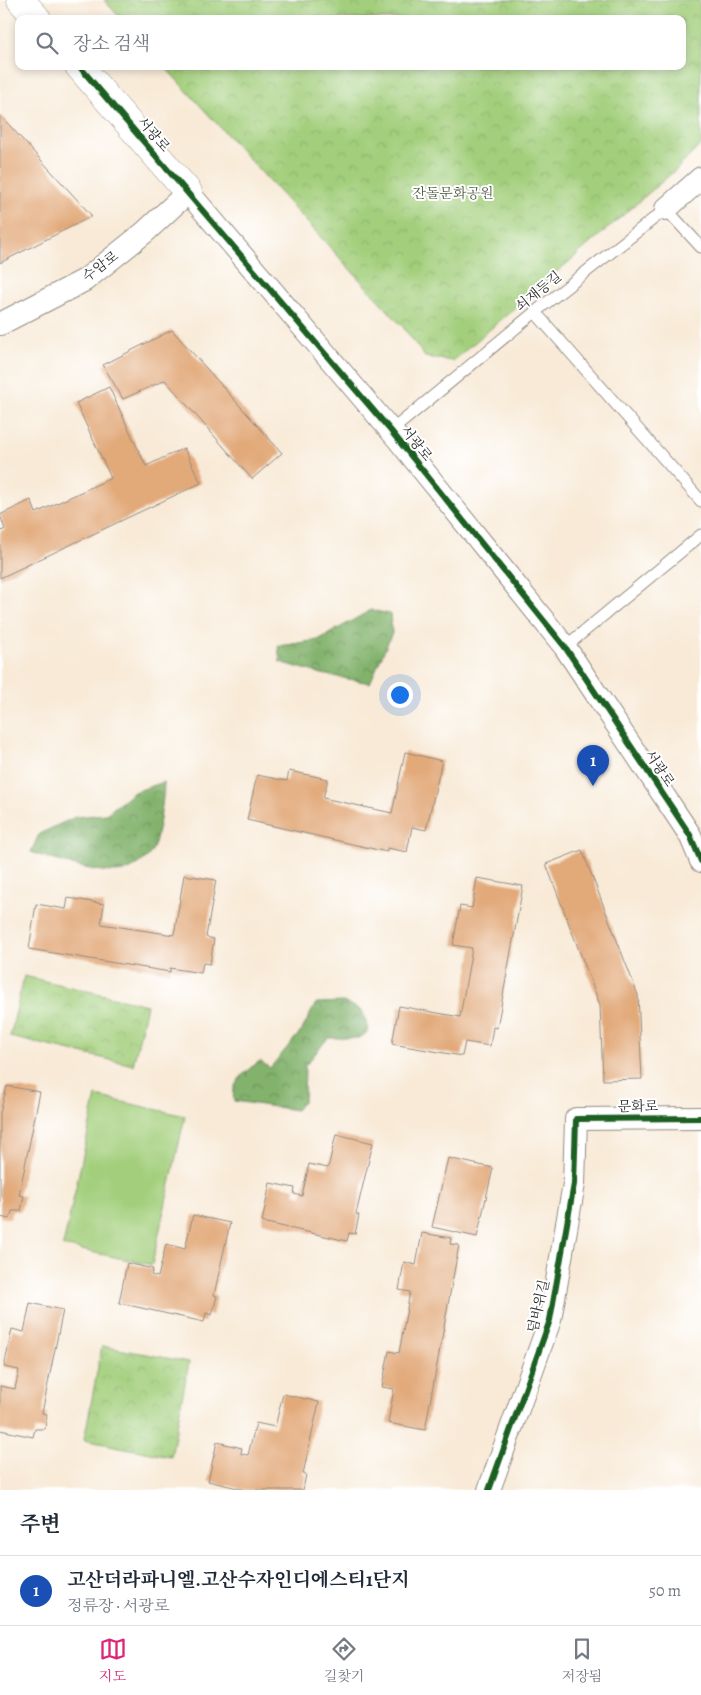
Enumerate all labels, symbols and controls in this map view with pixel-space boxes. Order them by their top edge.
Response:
search box [15,15,686,70]
icon: search [33,29,61,57]
text: 장소 검색 [73,31,150,57]
street label: 서광로 [133,113,174,156]
park label: 잔돌문화공원 [412,184,494,203]
street label: 수암로 [78,246,123,286]
street label: 쇠재등길 [511,267,565,316]
street label: 서광로 [396,422,437,465]
your location [387,682,413,708]
pin: 1 [577,745,609,786]
street label: 서광로 [640,746,679,791]
street label: 문화로 [618,1097,659,1116]
street label: 덤바위길 [523,1278,554,1335]
text: 주변 [20,1510,61,1538]
text: 고산더라파니엘.고산수자인디에스티1단지 [67,1567,409,1593]
text: 1 [33,1580,39,1602]
text: 50 m [649,1580,681,1602]
text: 정류장 · 서광로 [67,1595,169,1617]
tab: 지도 [99,1635,127,1686]
tab: 길찾기 [324,1635,365,1686]
tab: 저장됨 [562,1635,602,1686]

